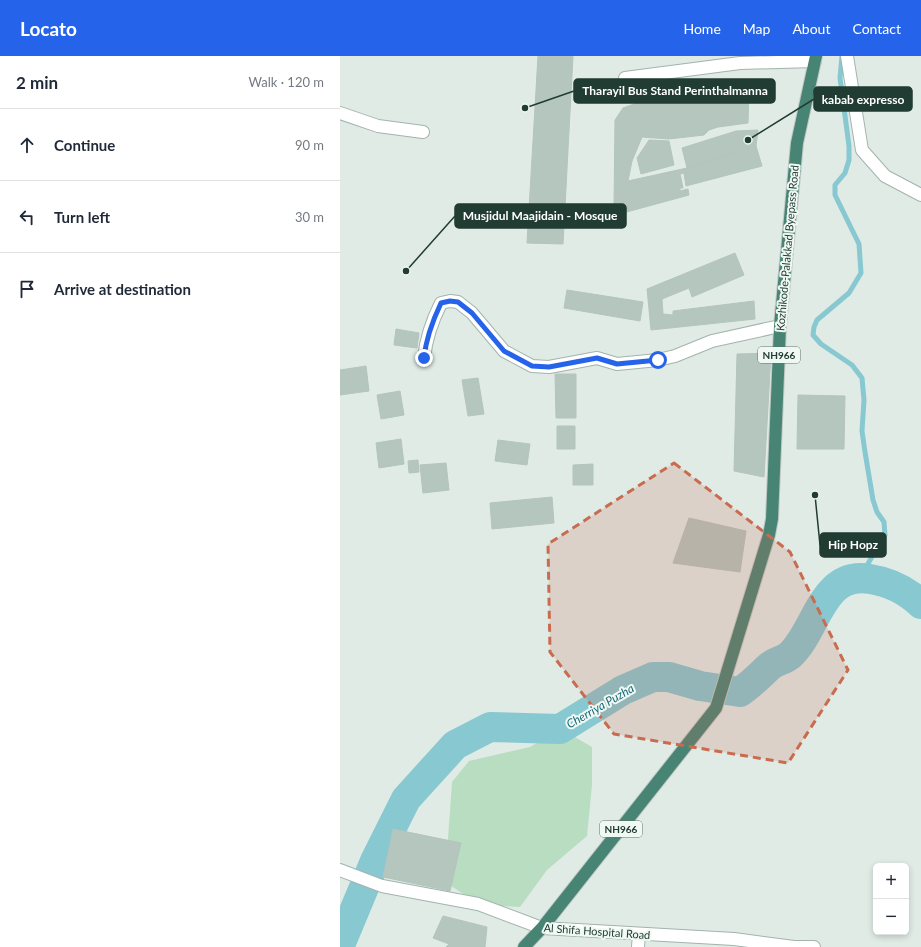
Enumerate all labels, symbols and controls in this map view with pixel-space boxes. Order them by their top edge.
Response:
text: Locato [20,17,77,40]
text: Home [683,20,721,37]
text: Map [743,20,770,37]
text: About [792,20,830,37]
text: Contact [852,20,901,37]
text: 2 min [16,72,58,93]
text: Walk · 120 m [248,74,324,90]
callout: Tharayil Bus Stand Perinthalmanna [574,79,775,103]
text: Tharayil Bus Stand Perinthalmanna [582,83,768,98]
callout: kabab expresso [814,87,912,111]
text: kabab expresso [822,92,904,107]
icon: ahead [16,134,38,156]
text: Continue [54,136,115,154]
text: 90 m [295,137,324,153]
street label: Kozhikode-Palakkad Byepass Road [773,164,801,332]
callout: Musjidul Maajidain - Mosque [455,204,626,228]
icon: left [16,206,38,228]
text: Turn left [54,208,110,226]
text: Musjidul Maajidain - Mosque [463,208,618,223]
text: 30 m [295,209,324,225]
icon: arrive [16,278,38,300]
text: Arrive at destination [54,280,191,298]
road number: NH966 [758,347,800,363]
route end [415,349,433,367]
route start [649,351,667,369]
callout: Hip Hopz [820,533,886,557]
text: Hip Hopz [828,537,879,552]
water label: Cherriya Puzha [563,681,637,731]
road number: NH966 [600,821,642,837]
map controls [873,863,909,935]
button: + [873,863,909,899]
button: − [873,899,909,935]
street label: Al Shifa Hospital Road [543,921,651,941]

